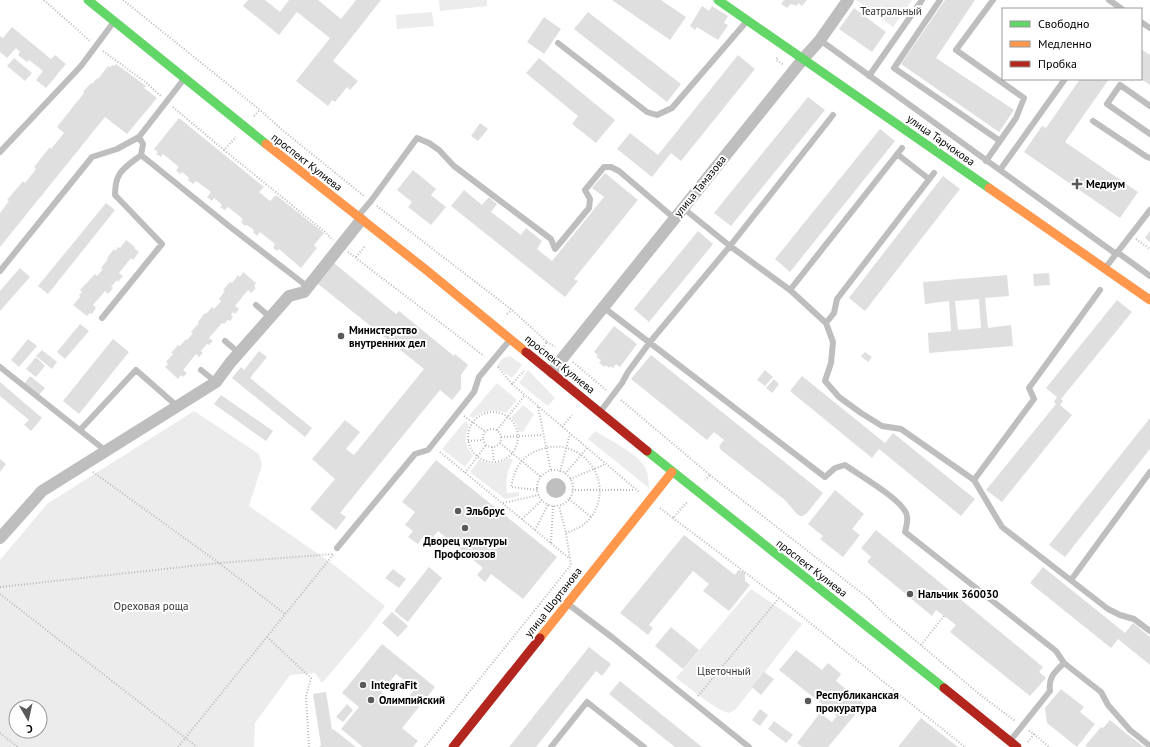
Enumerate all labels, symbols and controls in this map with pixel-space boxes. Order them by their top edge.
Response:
park label: Театральный [860,4,922,18]
legend [1002,8,1142,80]
text: Свободно [1038,16,1089,31]
text: Медленно [1038,36,1092,51]
text: Пробка [1038,56,1077,71]
street label: улица Тарчокова [904,111,978,169]
street label: проспект Кулиева [269,130,345,194]
street label: улица Тамазова [671,152,729,220]
place label: Медиум [1086,177,1125,191]
marker: Медиум [1071,178,1083,190]
place label: Министерство внутренних дел [349,323,426,350]
marker: Министерство внутренних дел [336,331,346,341]
street label: проспект Кулиева [522,331,598,397]
place label: Эльбрус [466,504,505,518]
marker: Эльбрус [453,506,463,516]
marker: Дворец культуры Профсоюзов [460,523,470,533]
place label: Дворец культуры Профсоюзов [423,534,507,561]
street label: проспект Кулиева [774,536,850,600]
street label: улица Шортанова [521,564,585,640]
place label: Нальчик 360030 [918,587,999,601]
marker: Нальчик 360030 [905,589,915,599]
park label: Ореховая роща [114,599,188,613]
park label: Цветочный [697,664,751,678]
place label: IntegraFit [371,678,417,692]
marker: IntegraFit [358,680,368,690]
place label: Республиканская прокуратура [816,688,899,715]
place label: Олимпийский [379,693,445,707]
marker: Олимпийский [366,695,376,705]
marker: Республиканская прокуратура [803,696,813,706]
north arrow [8,699,48,739]
text: С [25,721,34,736]

